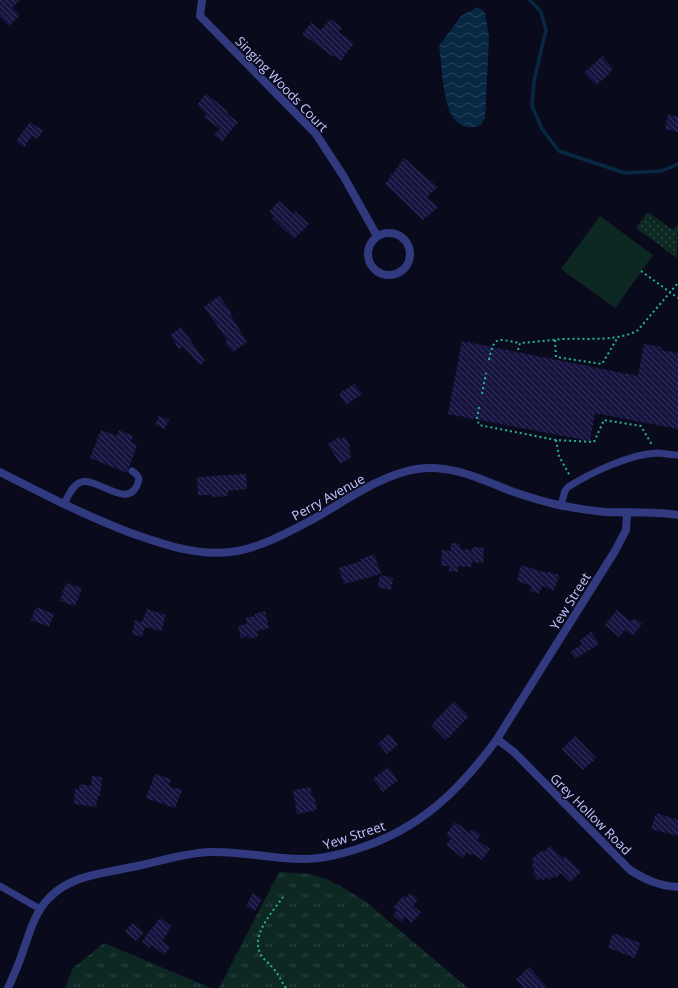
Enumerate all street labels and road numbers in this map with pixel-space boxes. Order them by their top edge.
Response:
street label: Singing Woods Court [232,32,333,136]
street label: Perry Avenue [288,470,368,524]
street label: Yew Street [545,569,595,633]
street label: Grey Hollow Road [546,769,636,859]
street label: Yew Street [321,816,388,853]

